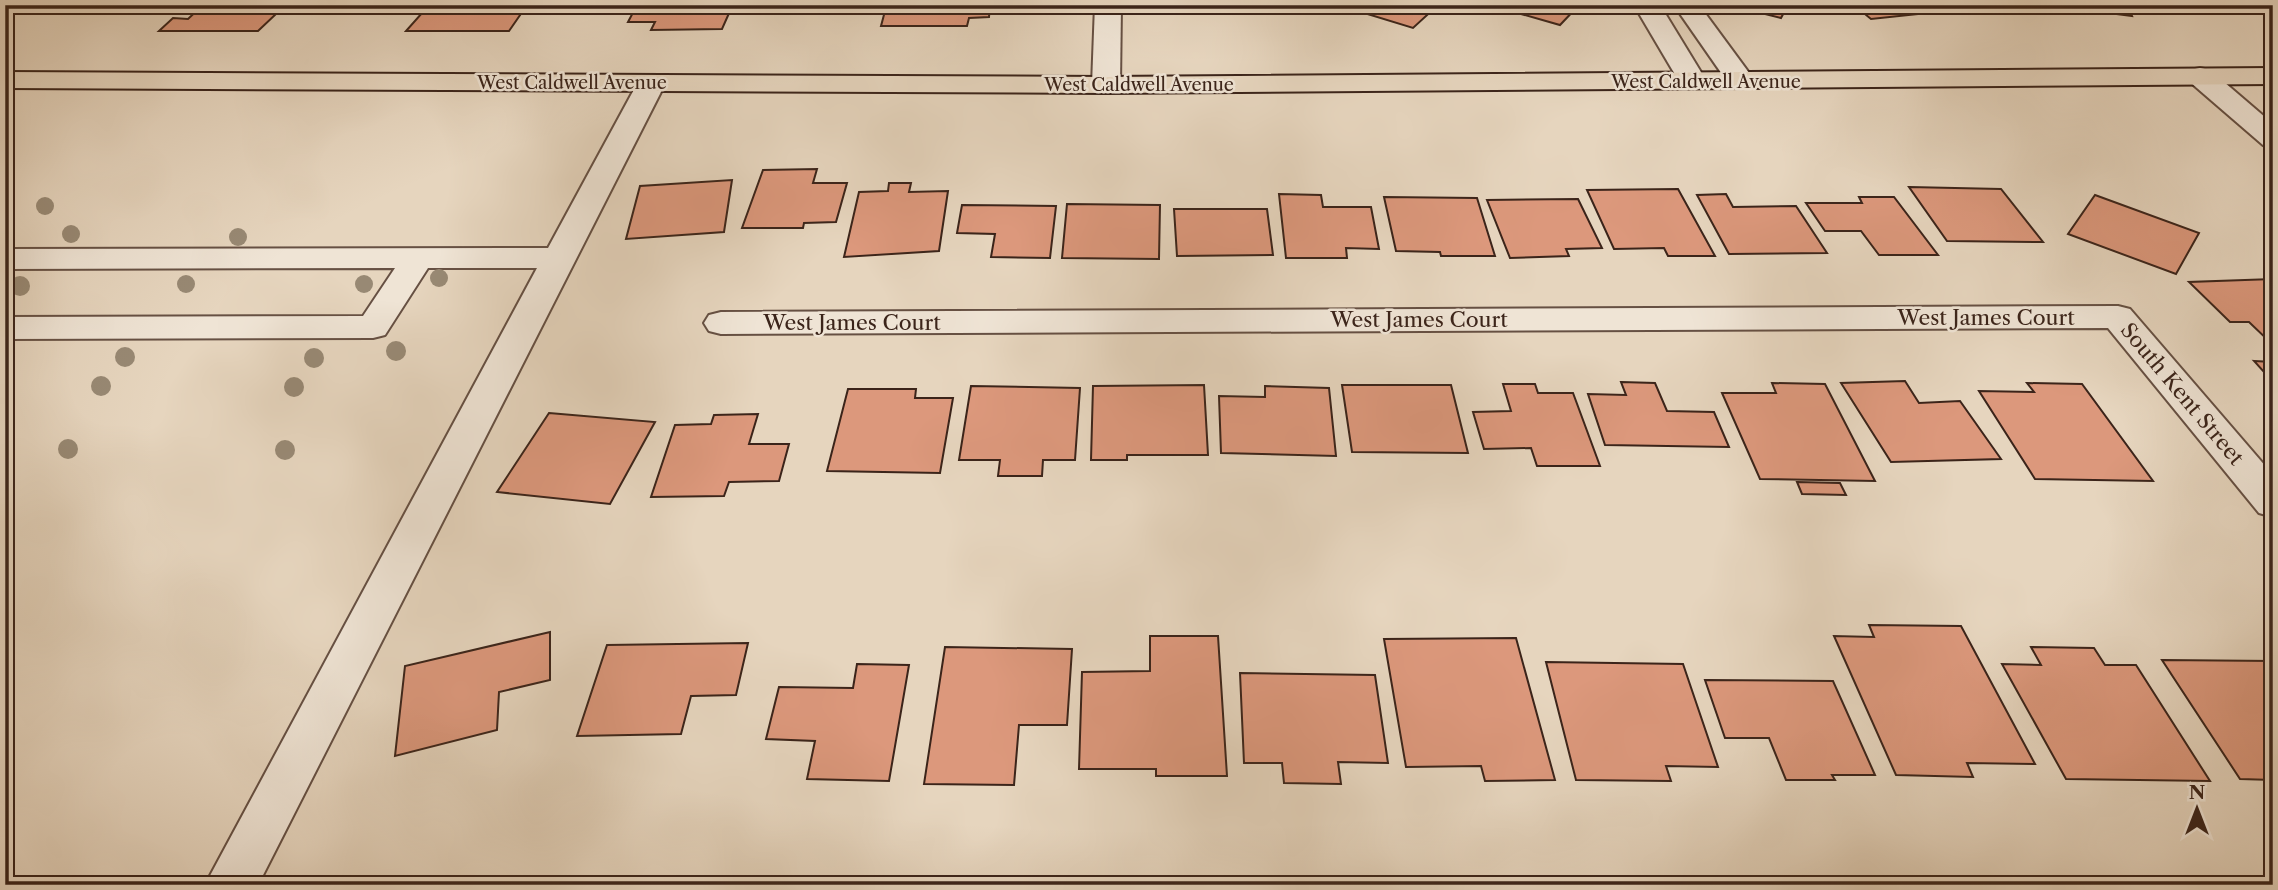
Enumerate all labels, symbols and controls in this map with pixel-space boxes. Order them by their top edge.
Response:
street label: West Caldwell Avenue [1610,71,1801,93]
street label: West Caldwell Avenue [476,72,667,94]
street label: West Caldwell Avenue [1043,74,1234,96]
street label: West James Court [1896,305,2075,330]
street label: West James Court [1329,307,1508,332]
street label: West James Court [762,310,941,335]
street label: South Kent Street [2116,318,2249,470]
north arrow [2162,774,2232,844]
text: N [2189,781,2205,804]

